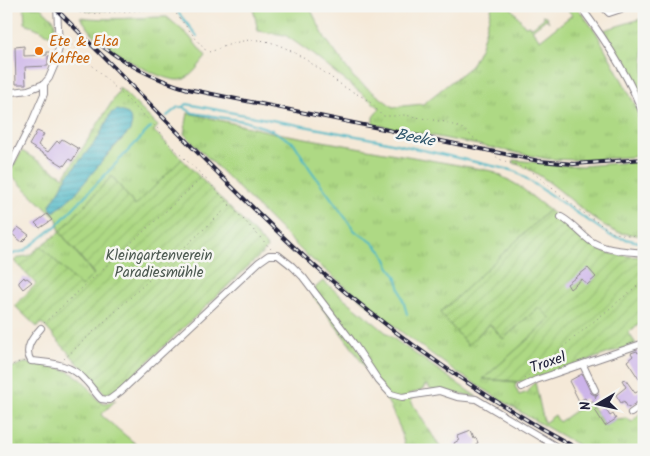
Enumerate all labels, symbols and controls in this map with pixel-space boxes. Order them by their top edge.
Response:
place label: Ete & Elsa Kaffee [49,30,119,71]
marker: Ete & Elsa Kaffee [33,45,45,57]
water label: Beeke [393,122,438,154]
park label: Kleingartenverein Paradiesmühle [106,244,212,285]
street label: Troxel [527,346,570,380]
north arrow [572,378,622,428]
text: N [575,400,598,412]

